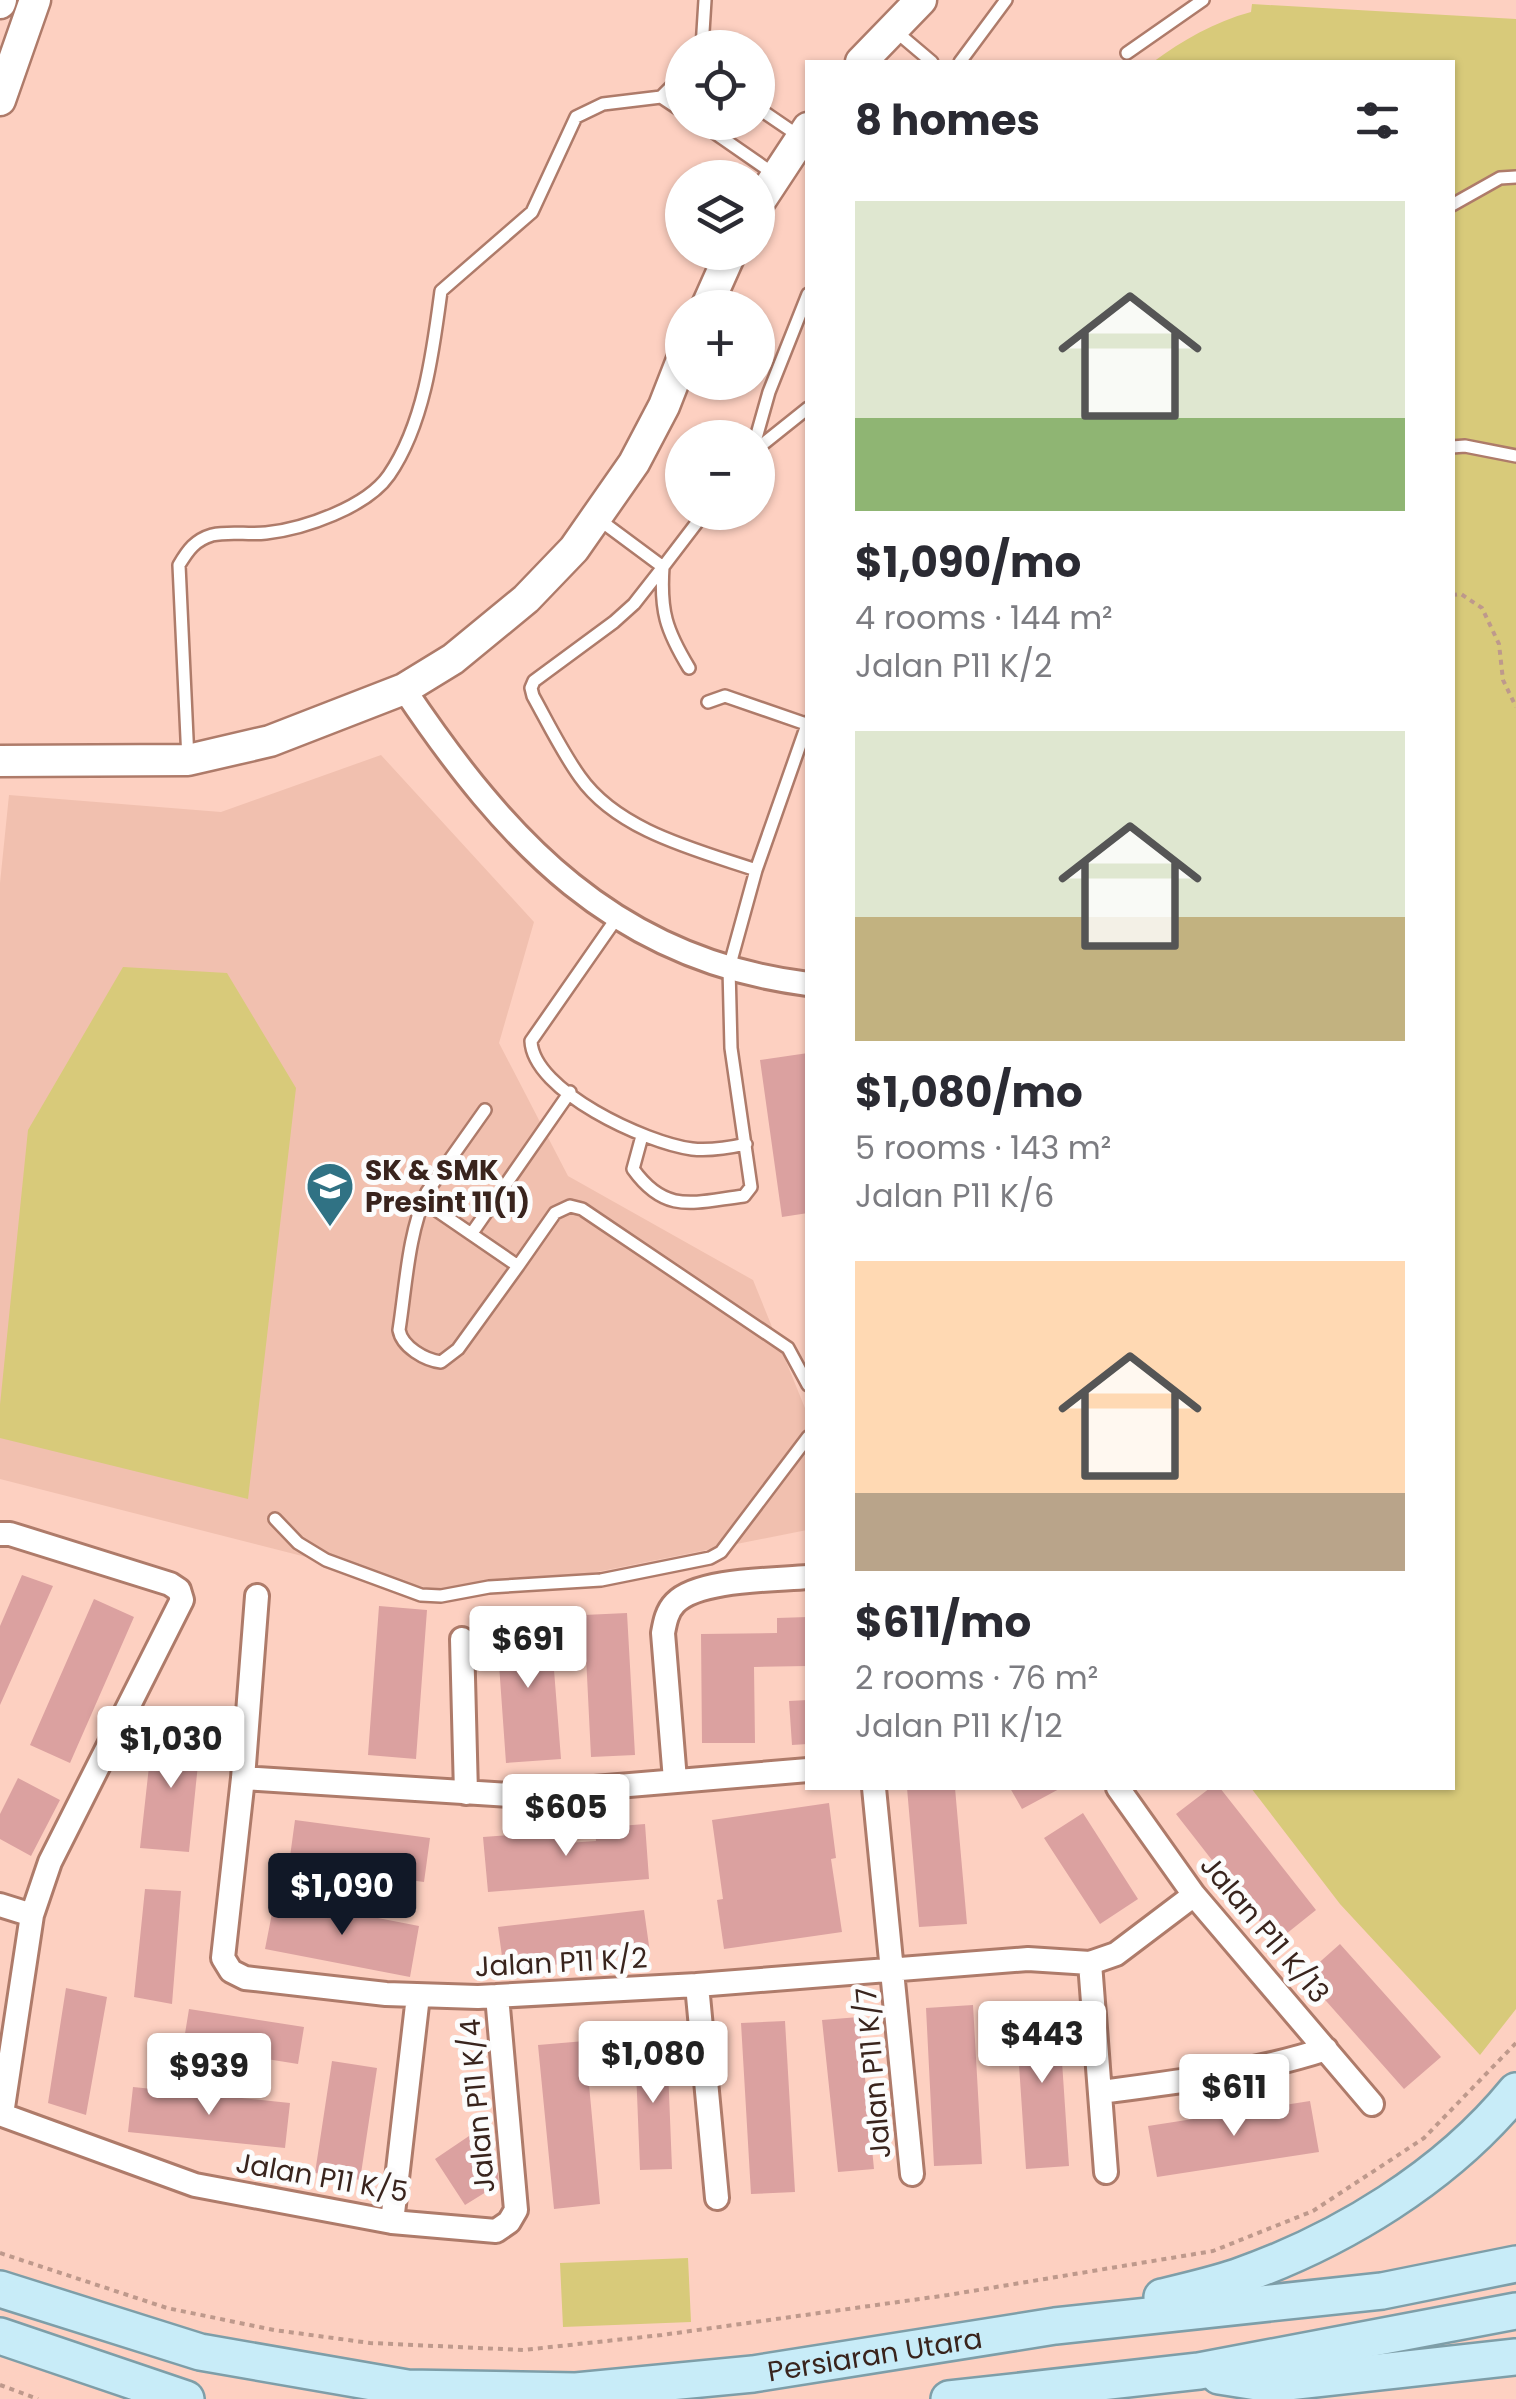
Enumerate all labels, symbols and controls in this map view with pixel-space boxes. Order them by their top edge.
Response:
map controls [665,30,775,530]
button: locate [665,30,775,140]
text: 8 homes [855,91,1040,150]
icon: filters [1350,93,1405,148]
button: layers [665,160,775,270]
icon: home [1040,266,1220,446]
button: + [665,290,775,400]
button: − [665,420,775,530]
text: $1,090/mo [855,533,1081,592]
text: 4 rooms · 144 m² [855,595,1113,640]
text: Jalan P11 K/2 [855,643,1052,688]
icon: home [1040,796,1220,976]
text: $1,080/mo [855,1063,1083,1122]
text: 5 rooms · 143 m² [855,1125,1111,1170]
place label: SK & SMK Presint 11(1) [365,1151,530,1222]
school or university icon: SK & SMK Presint 11(1) [304,1160,356,1228]
text: Jalan P11 K/6 [855,1173,1054,1218]
icon: home [1040,1326,1220,1506]
text: $611/mo [855,1593,1031,1652]
pin: $691 [469,1606,587,1691]
text: $691 [491,1616,565,1661]
text: 2 rooms · 76 m² [855,1655,1098,1700]
text: Jalan P11 K/12 [855,1703,1063,1748]
pin: $1,030 [90,1706,252,1791]
text: $1,030 [119,1716,223,1761]
pin: $605 [507,1774,625,1859]
text: $605 [524,1784,608,1829]
street label: Jalan P11 K/13 [1191,1847,1338,2012]
pin: $1,090 [261,1853,423,1938]
text: $1,090 [290,1863,394,1908]
street label: Jalan P11 K/2 [474,1939,648,1986]
street label: Jalan P11 K/7 [847,1986,900,2160]
pin: $443 [983,2001,1101,2086]
text: $443 [1000,2011,1084,2056]
street label: Jalan P11 K/4 [450,2017,505,2194]
pin: $1,080 [572,2021,734,2106]
text: $1,080 [601,2031,705,2076]
pin: $939 [150,2033,268,2118]
text: $939 [169,2043,249,2088]
pin: $611 [1175,2054,1293,2139]
text: $611 [1201,2064,1267,2109]
street label: Jalan P11 K/5 [233,2143,411,2212]
street label: Persiaran Utara [765,2319,985,2391]

